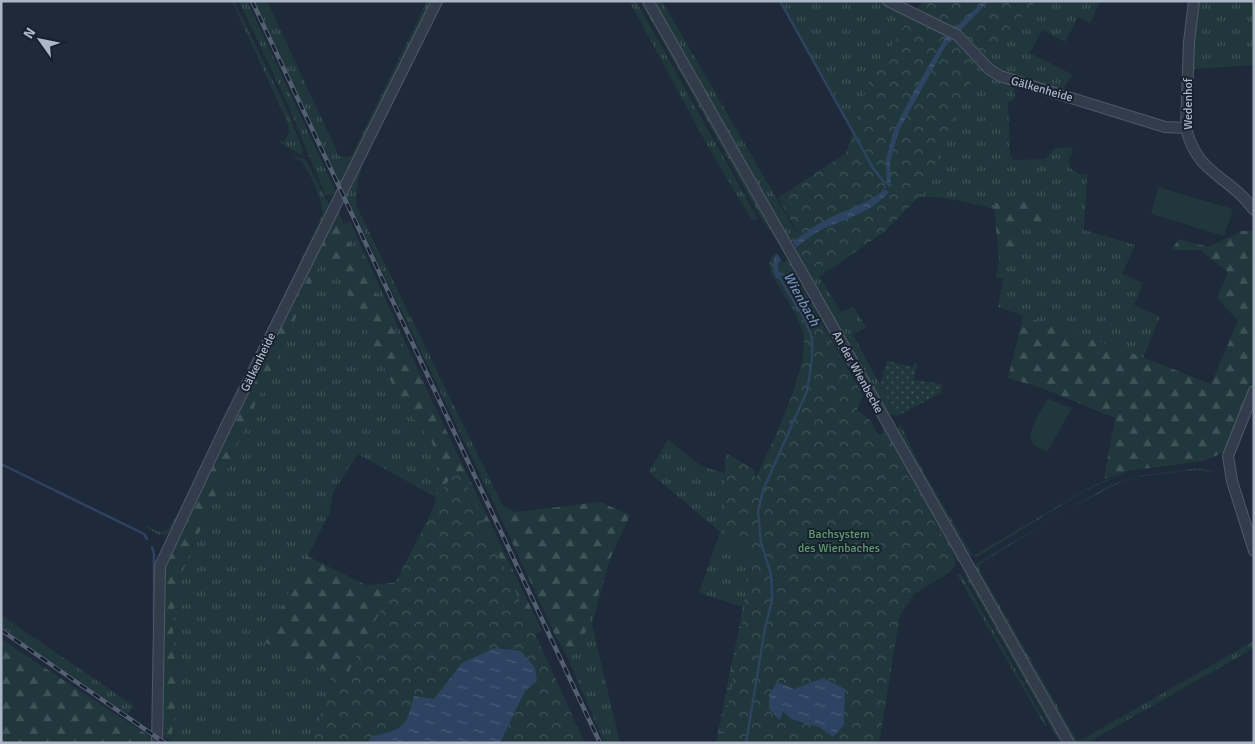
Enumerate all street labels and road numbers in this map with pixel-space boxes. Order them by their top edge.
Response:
street label: Gälkenheide [1009,73,1075,105]
street label: Wedenhof [1181,77,1196,130]
street label: An der Wienbecke [829,328,886,416]
street label: Gälkenheide [238,330,279,394]

